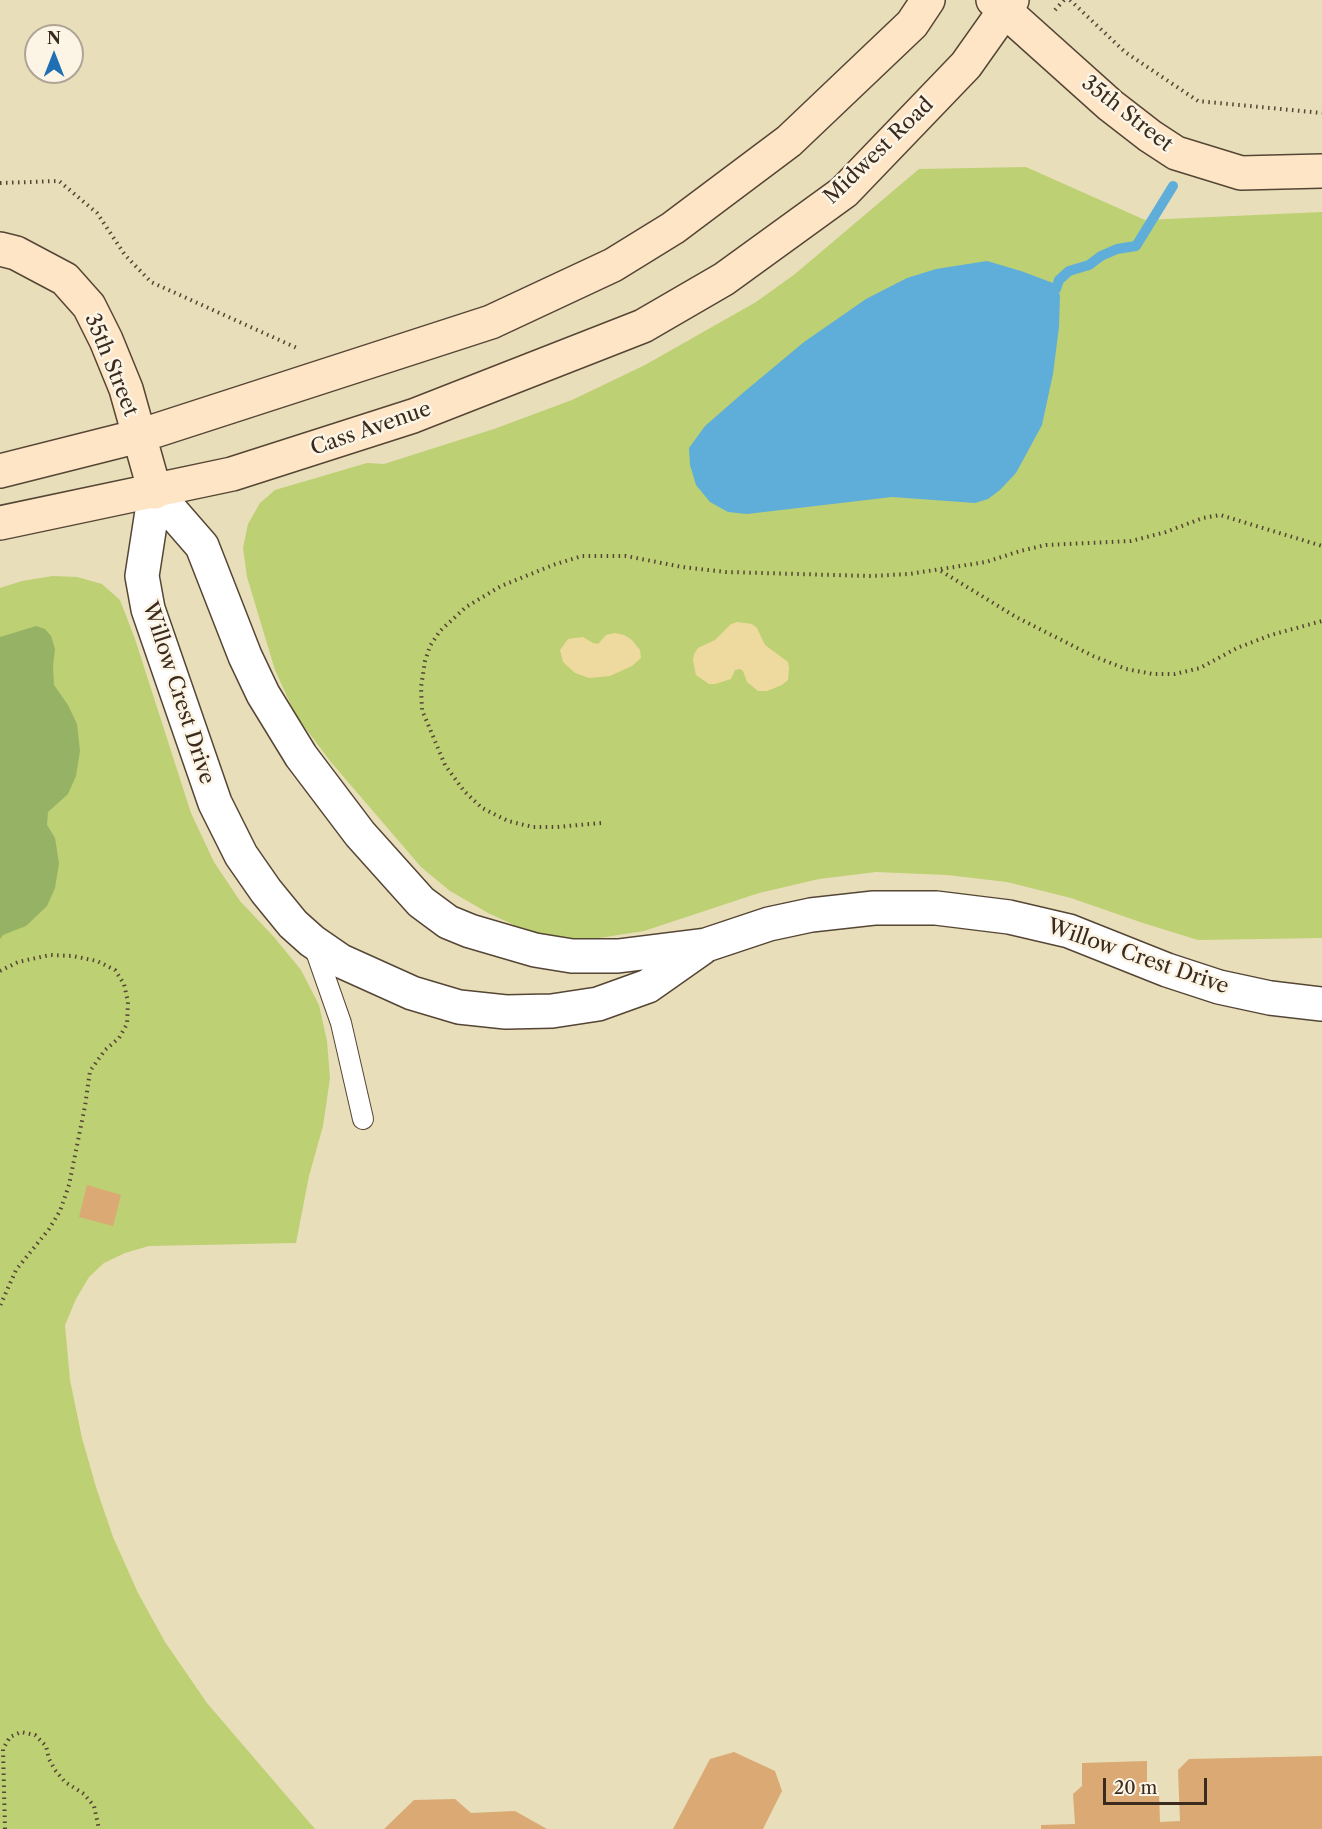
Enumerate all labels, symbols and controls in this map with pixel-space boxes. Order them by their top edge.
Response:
north arrow [24,24,84,84]
text: N [47,28,61,48]
street label: 35th Street [1076,71,1178,157]
street label: Midwest Road [819,92,939,210]
street label: 35th Street [79,310,143,420]
street label: Cass Avenue [307,397,435,461]
street label: Willow Crest Drive [137,599,219,787]
street label: Willow Crest Drive [1044,914,1232,1000]
scale bar [1106,1766,1210,1804]
text: 20 m [1114,1777,1157,1799]

